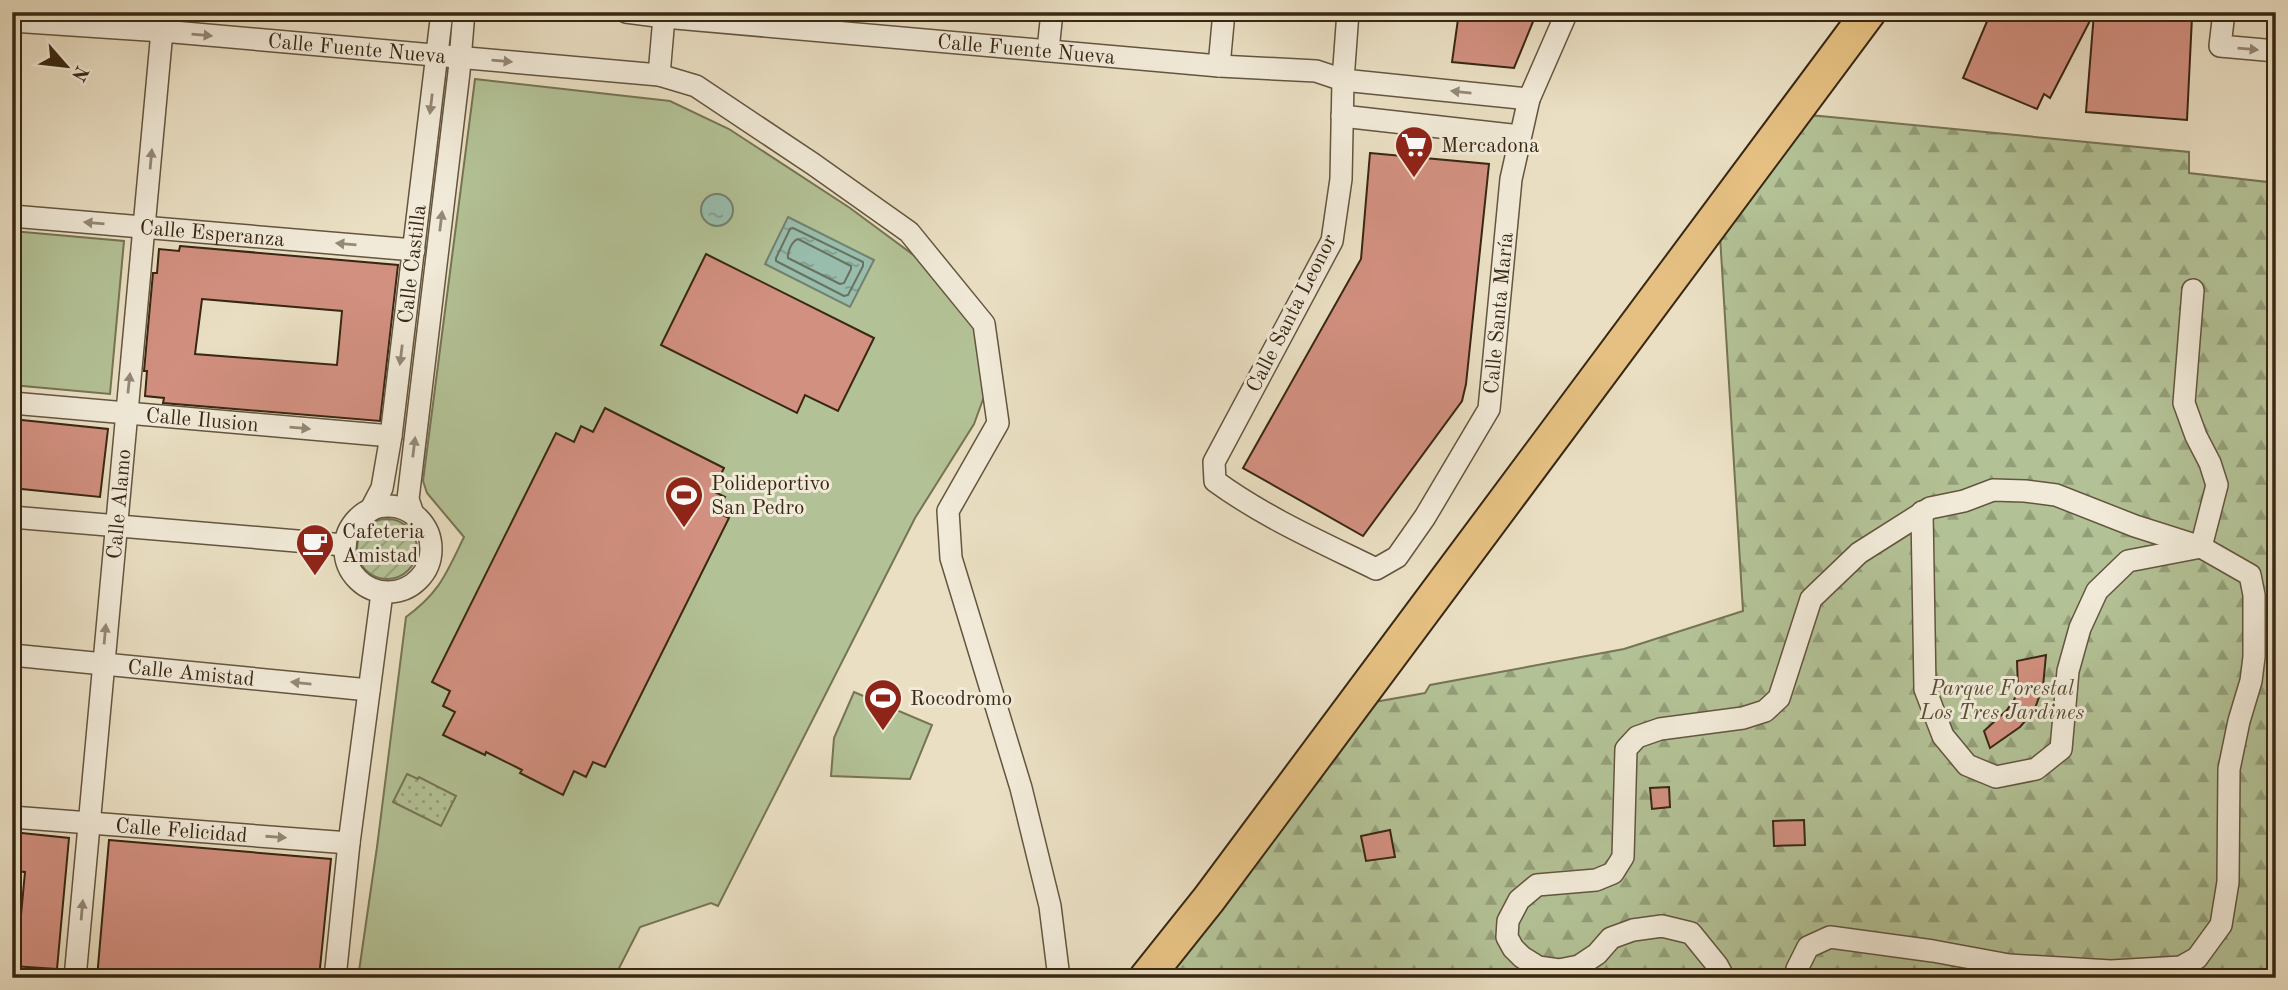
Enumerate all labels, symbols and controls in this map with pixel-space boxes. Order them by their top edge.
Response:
one-way arrow [192,30,214,41]
street label: Calle Fuente Nueva [267,31,447,68]
north arrow [32,32,102,102]
street label: Calle Fuente Nueva [936,32,1116,69]
one-way arrow [2237,43,2259,54]
one-way arrow [492,56,514,67]
text: N [67,62,91,84]
one-way arrow [1450,87,1472,98]
one-way arrow [425,94,436,116]
supermarket icon: Mercadona [1393,124,1435,179]
place label: Mercadona [1441,136,1540,157]
one-way arrow [146,148,157,170]
street label: Calle Castilla [396,203,431,325]
one-way arrow [436,210,447,232]
one-way arrow [83,217,105,228]
street label: Calle Esperanza [139,218,286,251]
street label: Calle Santa Leonor [1243,231,1341,396]
street label: Calle Santa María [1481,231,1518,395]
one-way arrow [334,238,356,249]
one-way arrow [395,344,406,366]
one-way arrow [124,372,135,394]
street label: Calle Ilusion [145,406,259,436]
one-way arrow [289,423,311,434]
one-way arrow [408,435,419,457]
street label: Calle Alamo [105,448,136,560]
sports icon: Polideportivo San Pedro [663,474,705,529]
place label: Polideportivo San Pedro [711,474,830,519]
cafe icon: Cafeteria Amistad [294,522,336,577]
place label: Cafeteria Amistad [342,522,425,567]
one-way arrow [100,623,111,645]
street label: Calle Amistad [126,657,256,691]
one-way arrow [290,677,312,688]
sports icon: Rocodromo [862,677,904,732]
park label: Parque Forestal Los Tres Jardines [1919,679,2085,724]
place label: Rocodromo [910,689,1012,710]
street label: Calle Felicidad [115,816,248,847]
one-way arrow [265,832,287,843]
one-way arrow [76,899,87,921]

